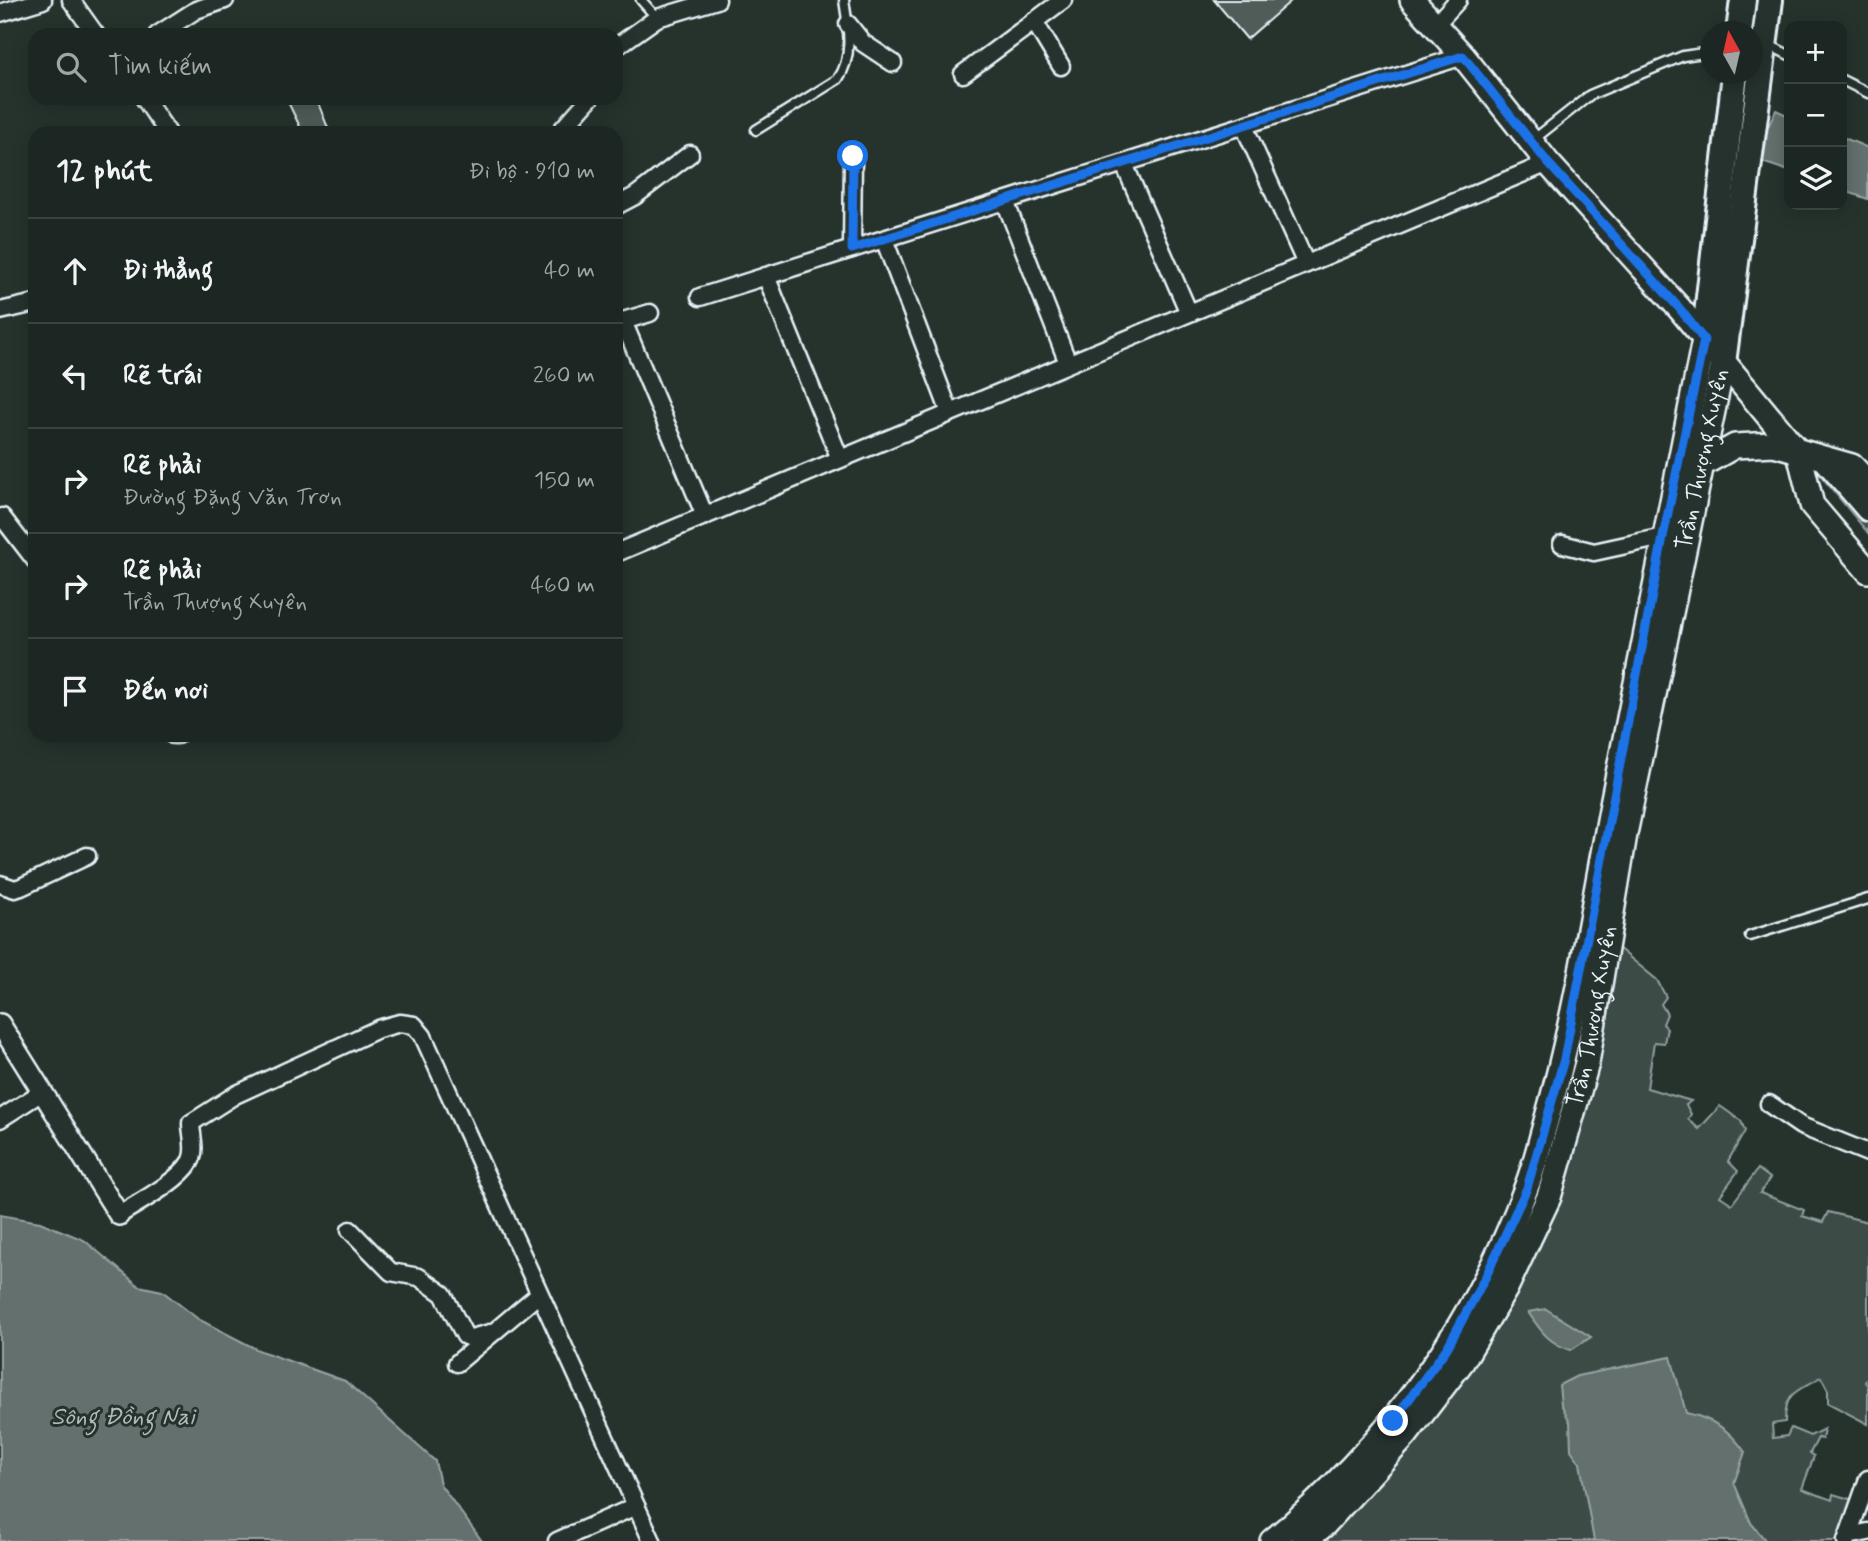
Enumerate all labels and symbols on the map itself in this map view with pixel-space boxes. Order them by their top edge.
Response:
north arrow [1700,21,1763,84]
route start [837,140,868,171]
street label: Trần Thượng Xuyên [1669,366,1736,553]
street label: Trần Thượng Xuyên [1560,924,1625,1111]
water label: Sông Đồng Nai [51,1402,196,1436]
route end [1377,1405,1408,1436]

